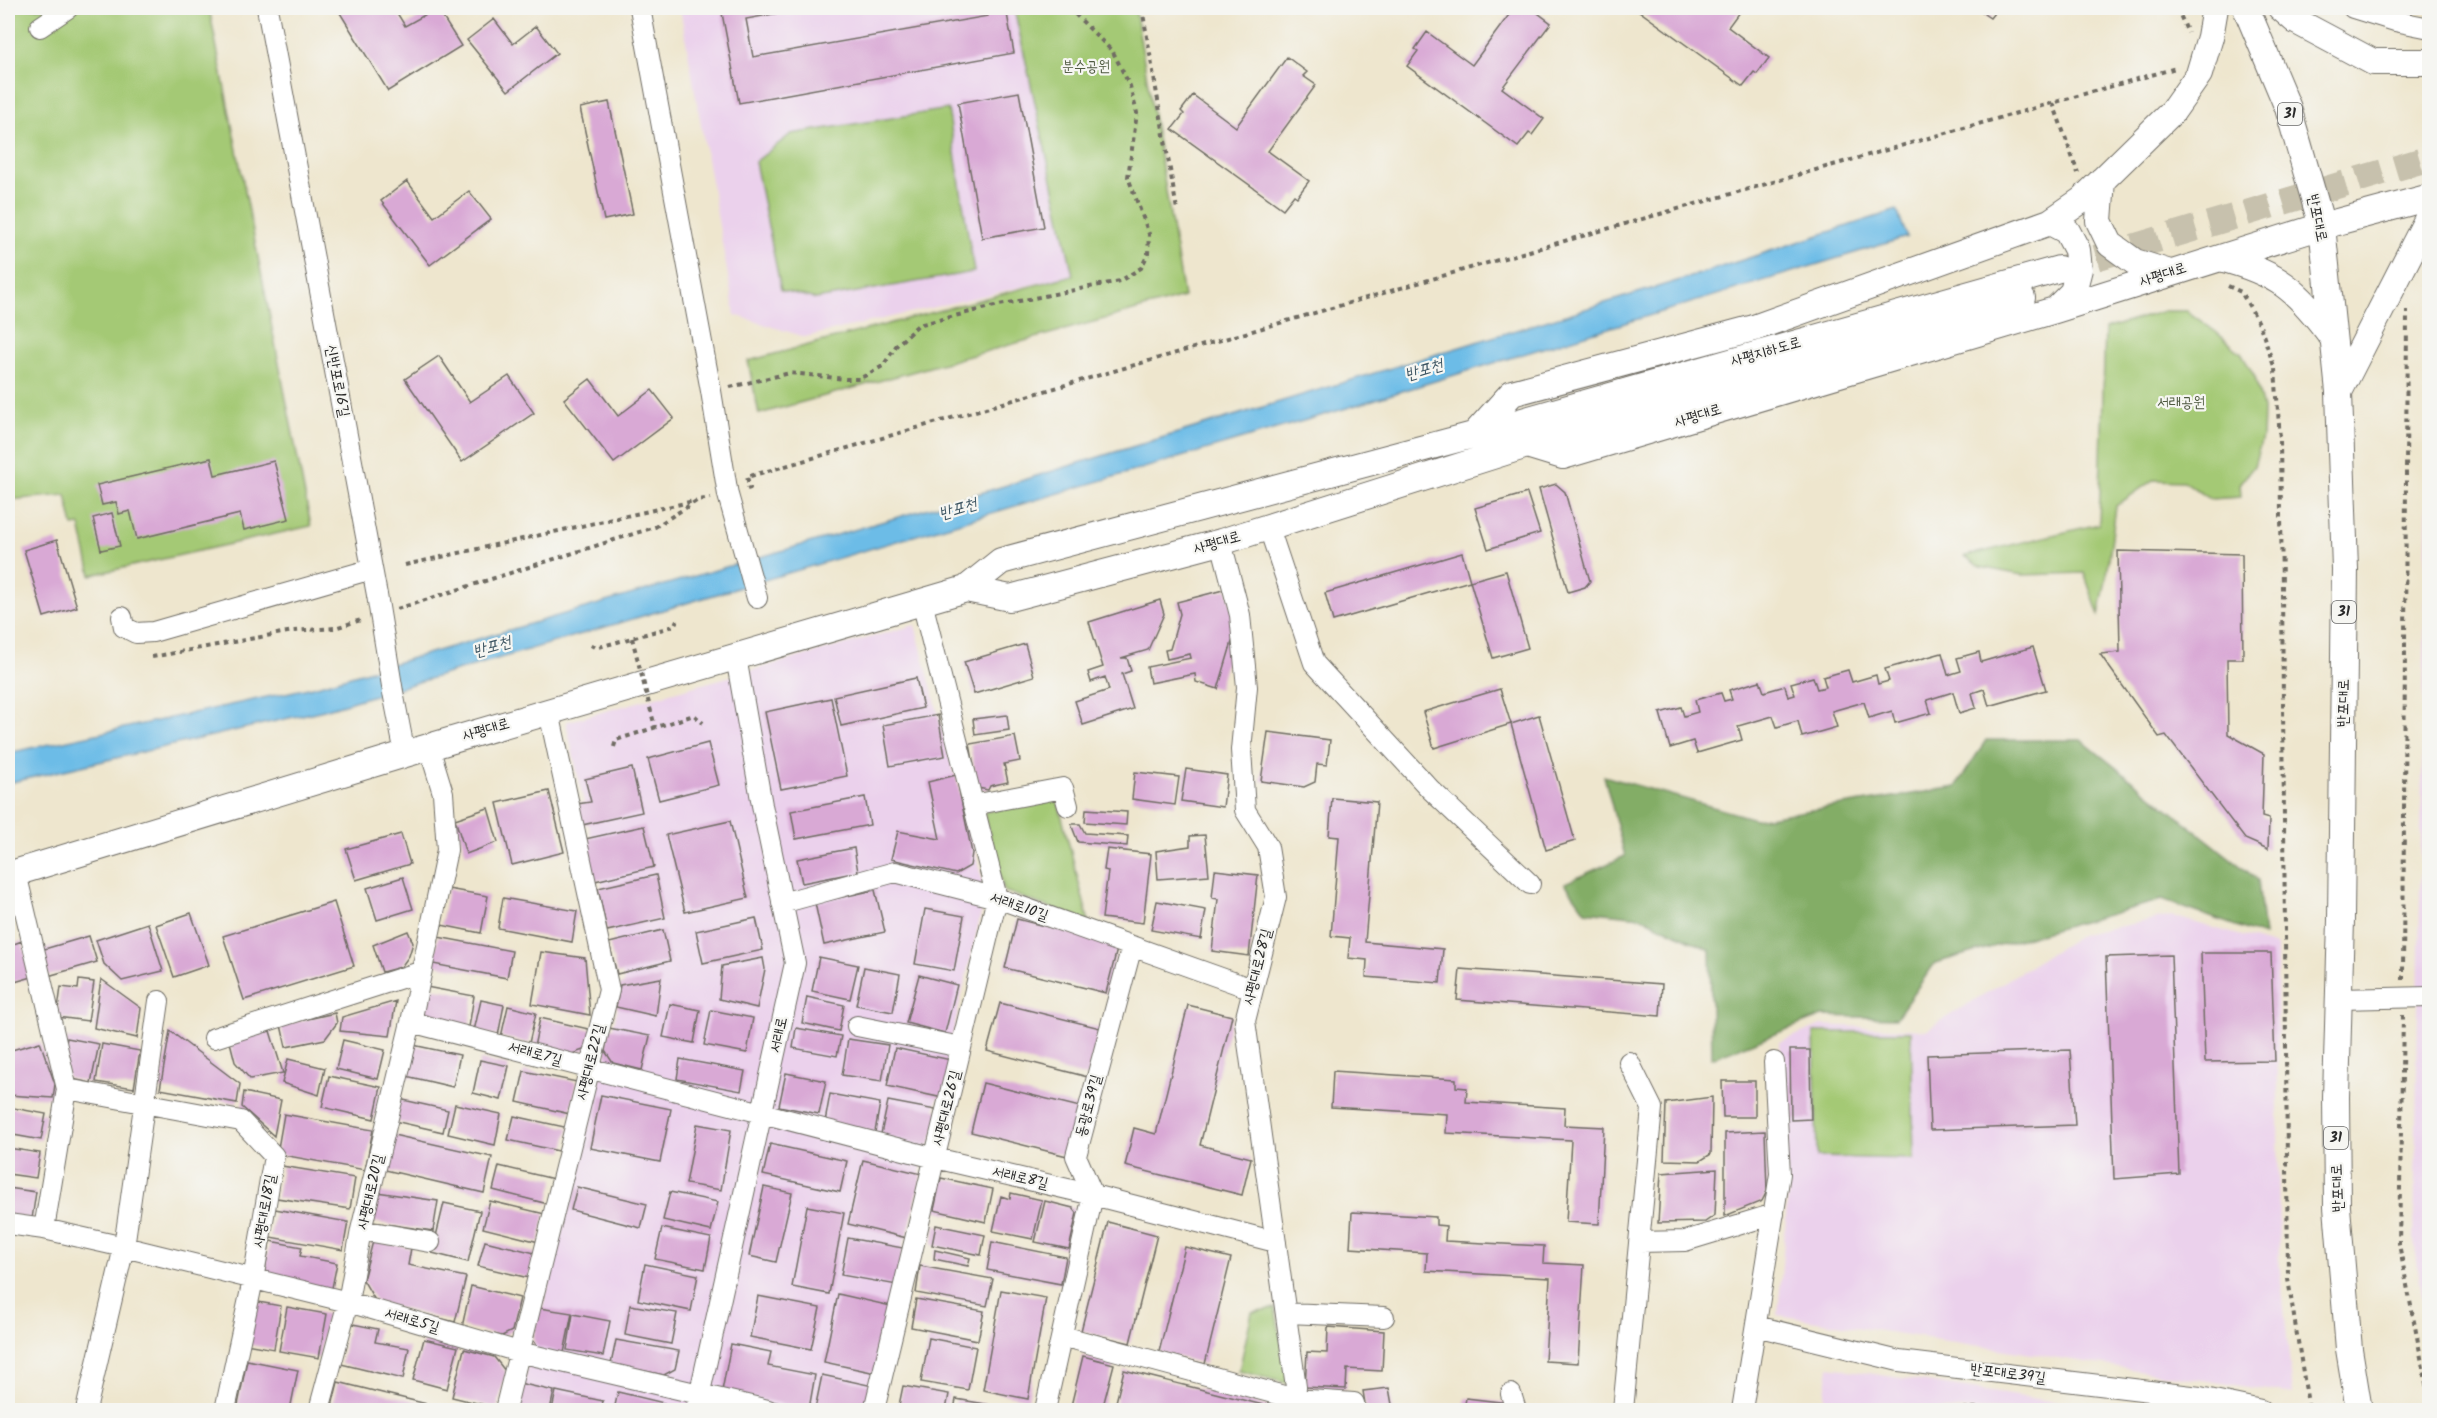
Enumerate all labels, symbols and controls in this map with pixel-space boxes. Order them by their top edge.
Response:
park label: 분수공원 [1062,55,1110,79]
road number: 31 [2278,103,2302,125]
street label: 반포대로 [2300,192,2334,244]
street label: 사평대로 [2136,256,2190,294]
street label: 사평지하도로 [1728,330,1804,374]
street label: 신반포로16길 [318,343,356,419]
water label: 반포천 [1402,352,1448,388]
park label: 서래공원 [2157,391,2205,415]
street label: 사평대로 [1671,397,1725,435]
water label: 반포천 [936,491,982,527]
street label: 사평대로 [1190,525,1244,561]
road number: 31 [2332,601,2356,623]
water label: 반포천 [470,629,516,664]
street label: 반포대로 [2332,679,2356,727]
street label: 사평대로 [459,712,513,748]
street label: 서래로10길 [986,886,1052,928]
street label: 사평대로28길 [1237,926,1279,1008]
street label: 서래로 [763,1015,795,1055]
street label: 사평대로22길 [570,1021,612,1103]
street label: 서래로7길 [505,1035,565,1073]
street label: 사평대로26길 [926,1068,968,1148]
street label: 동광로39길 [1069,1072,1109,1140]
road number: 31 [2324,1127,2348,1149]
street label: 사평대로20길 [351,1152,391,1232]
street label: 서래로8길 [989,1160,1051,1196]
street label: 반포대로 [2325,1163,2351,1213]
street label: 사평대로18길 [247,1172,283,1250]
street label: 서래로5길 [382,1302,442,1340]
street label: 반포대로39길 [1969,1357,2047,1391]

